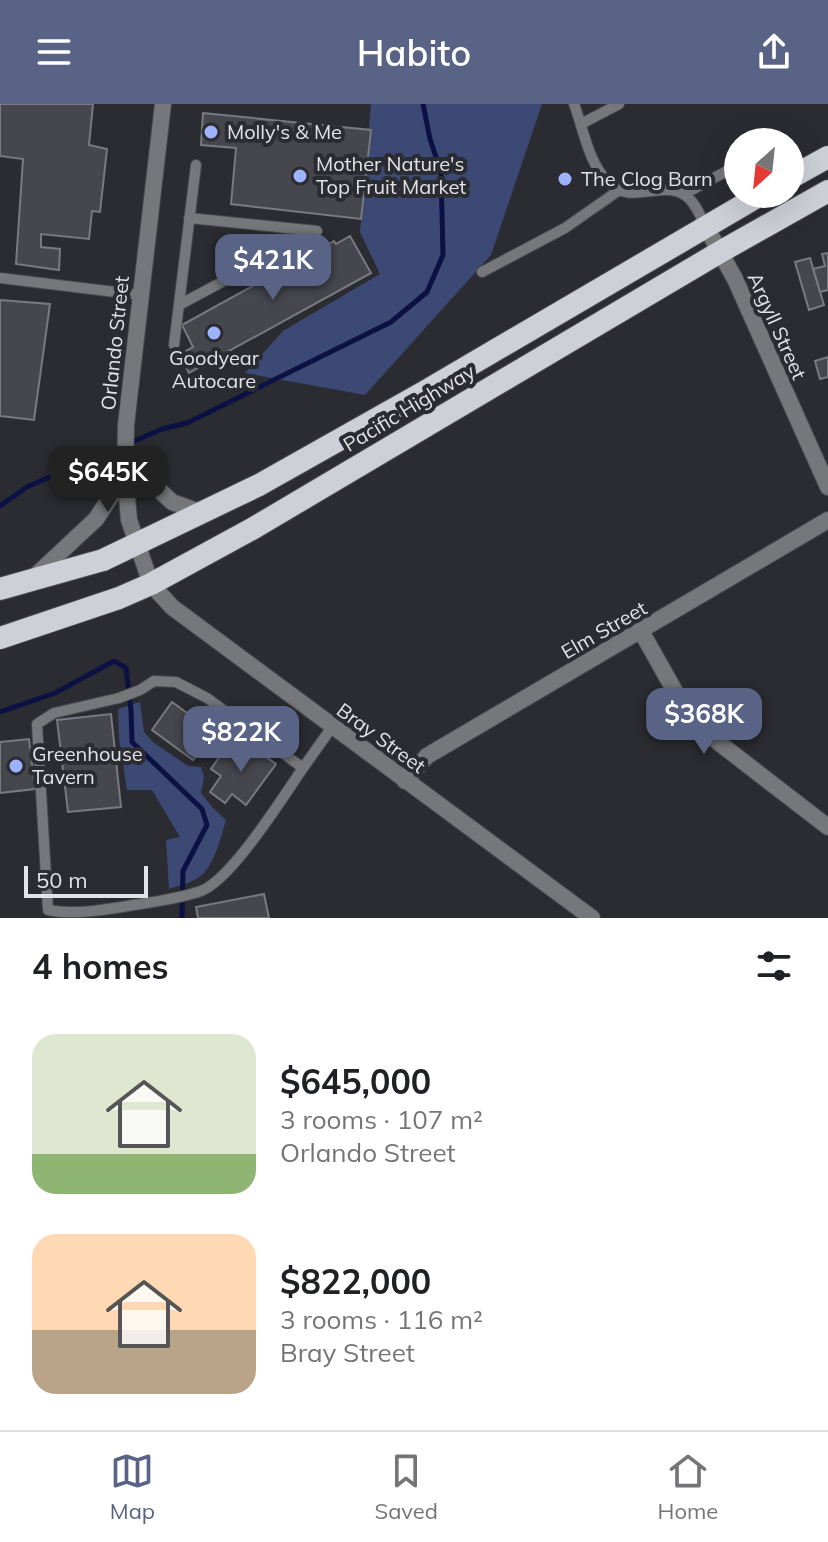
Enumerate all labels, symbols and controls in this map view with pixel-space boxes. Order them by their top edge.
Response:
icon: menu [32,30,76,74]
text: Habito [357,30,471,75]
icon: share [752,30,796,74]
place label: Molly's & Me [227,119,342,144]
marker: Molly's & Me [202,123,220,141]
north arrow [724,128,804,208]
map controls [724,128,804,208]
place label: Mother Nature's Top Fruit Market [316,151,466,199]
place label: The Clog Barn [581,166,713,191]
marker: Mother Nature's Top Fruit Market [291,167,309,185]
marker: The Clog Barn [556,170,574,188]
pin: $421K [217,234,329,302]
text: $421K [233,243,313,276]
street label: Argyll Street [743,268,812,383]
street label: Orlando Street [95,274,134,411]
marker: Goodyear Autocare [205,324,223,342]
place label: Goodyear Autocare [169,345,260,393]
street label: Pacific Highway [338,358,479,457]
pin: $645K [52,446,164,514]
text: $645K [68,455,148,488]
street label: Elm Street [557,595,651,664]
pin: $368K [648,688,760,756]
street label: Bray Street [332,697,431,778]
text: $368K [664,697,744,730]
pin: $822K [185,706,297,774]
text: $822K [201,715,281,748]
place label: Greenhouse Tavern [32,741,143,789]
marker: Greenhouse Tavern [7,757,25,775]
scale bar [24,862,148,898]
text: 50 m [36,866,87,894]
icon: filters [752,944,796,988]
text: 4 homes [32,945,169,988]
text: $645,000 [280,1060,431,1103]
icon: home [96,1066,192,1162]
text: 3 rooms · 107 m² [280,1103,483,1136]
text: Orlando Street [280,1136,456,1169]
text: $822,000 [280,1260,431,1303]
icon: home [96,1266,192,1362]
text: 3 rooms · 116 m² [280,1303,483,1336]
text: Bray Street [280,1336,415,1369]
tab: Map [110,1449,155,1525]
tab: Saved [375,1449,438,1525]
tab: Home [658,1449,718,1525]

